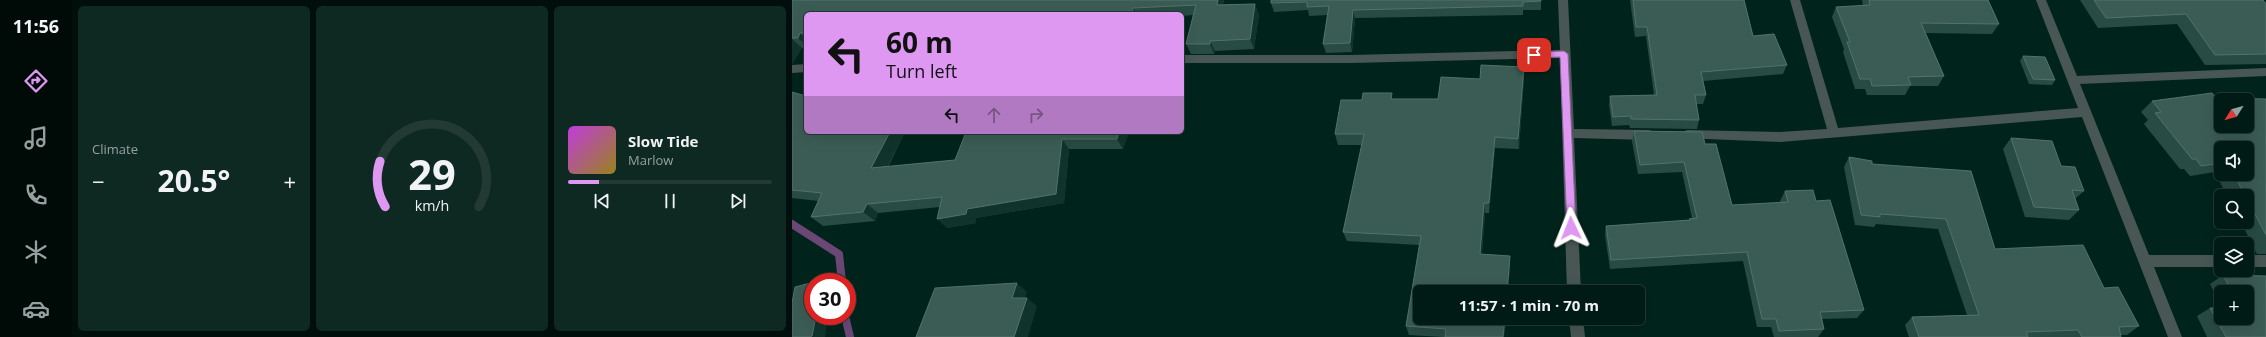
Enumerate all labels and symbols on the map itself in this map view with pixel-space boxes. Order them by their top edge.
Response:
pin [1517,38,1551,72]
north arrow [2214,93,2254,133]
position arrow [1550,207,1592,249]
speed limit sign: 30 [804,273,856,325]

